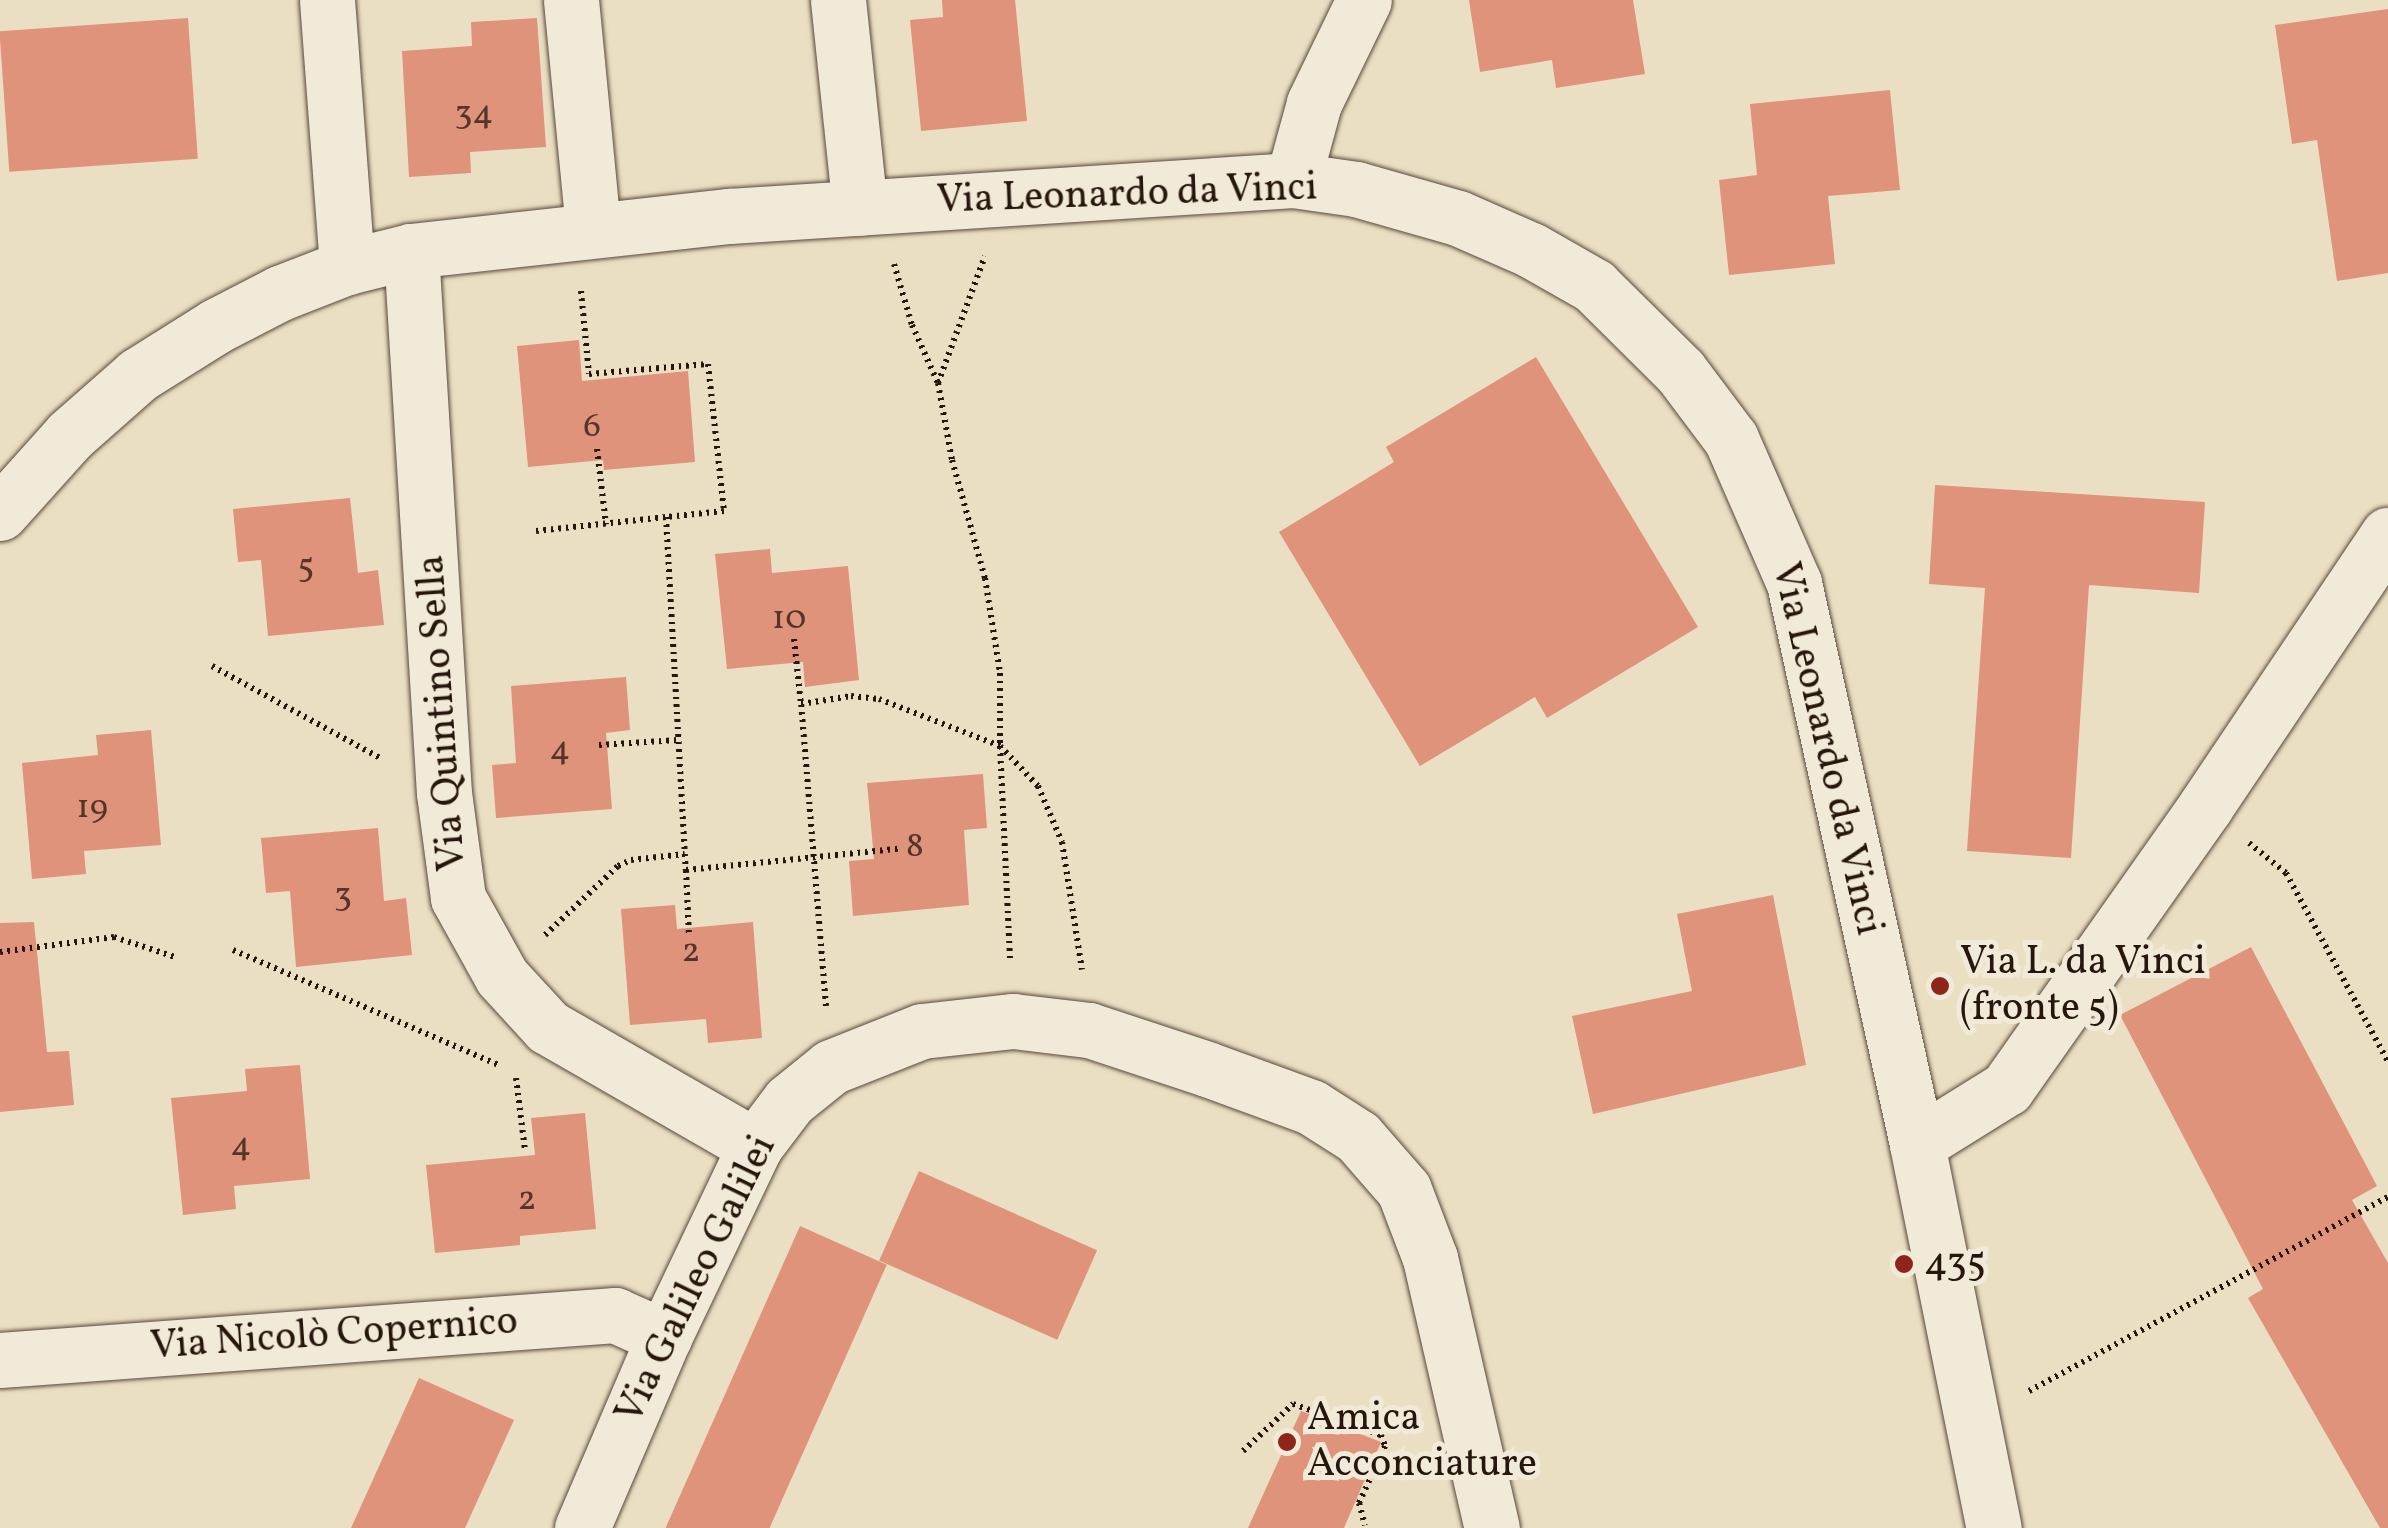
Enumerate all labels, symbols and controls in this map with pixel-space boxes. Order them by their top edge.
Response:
house number: 34 [455,93,493,135]
street label: Via Leonardo da Vinci [935,164,1319,226]
house number: 6 [583,406,601,448]
house number: 5 [298,546,314,588]
street label: Via Quintino Sella [408,553,478,873]
street label: Via Leonardo da Vinci [1760,557,1892,941]
house number: 10 [772,598,806,640]
house number: 4 [550,729,570,771]
house number: 19 [76,787,108,829]
house number: 8 [906,826,924,868]
house number: 3 [334,875,352,917]
house number: 2 [682,931,700,973]
place label: Via L. da Vinci (fronte 5) [1960,939,2207,1033]
marker: Via L. da Vinci (fronte 5) [1929,975,1951,997]
house number: 4 [231,1125,251,1167]
street label: Via Galileo Galilei [606,1128,788,1432]
house number: 2 [518,1179,536,1221]
place label: 435 [1924,1240,1986,1288]
marker: 435 [1893,1253,1915,1275]
street label: Via Nicolò Copernico [149,1298,519,1372]
place label: Amica Acconciature [1307,1395,1537,1489]
marker: Amica Acconciature [1276,1431,1298,1453]

